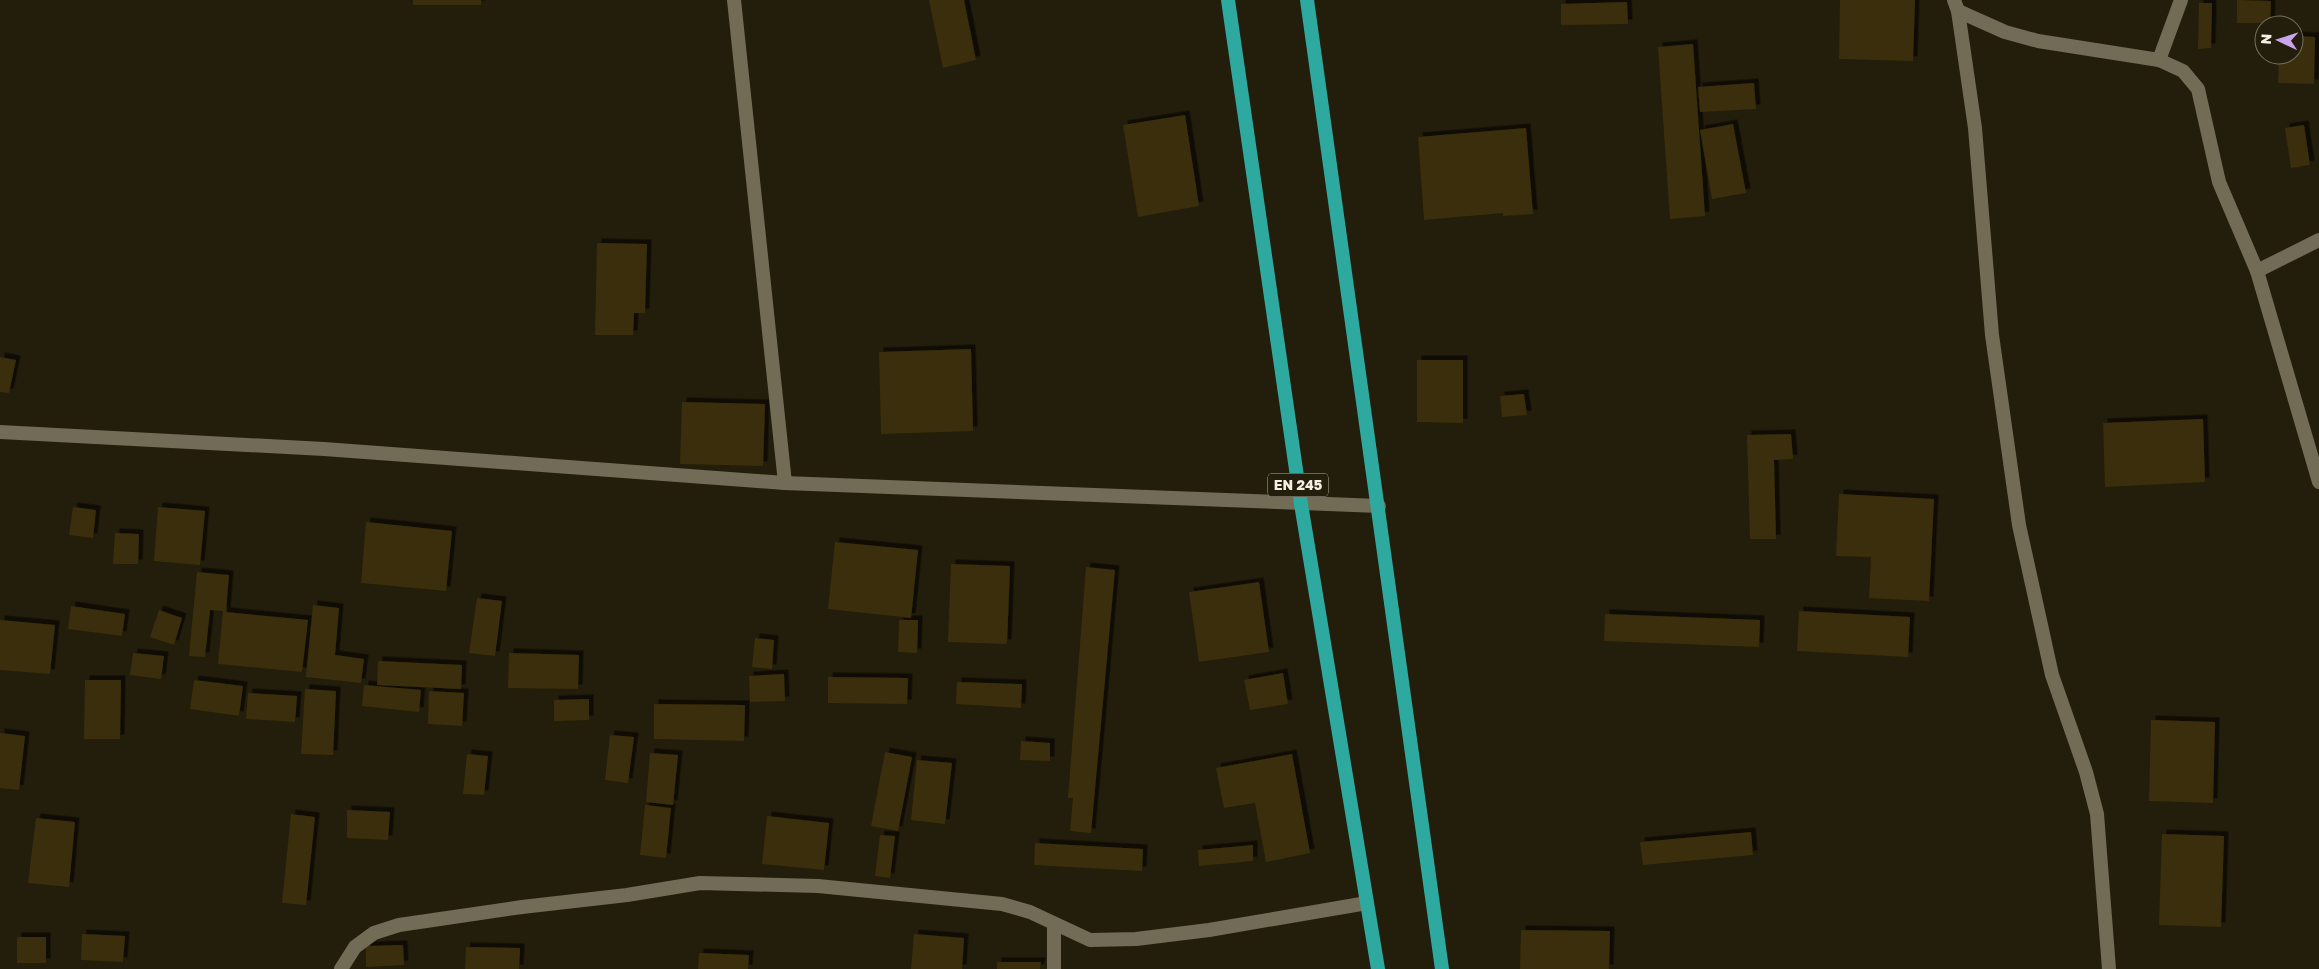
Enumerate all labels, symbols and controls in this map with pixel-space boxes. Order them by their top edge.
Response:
north arrow [2254,15,2304,65]
text: N [2257,33,2274,45]
road number: EN 245 [1268,474,1328,496]

